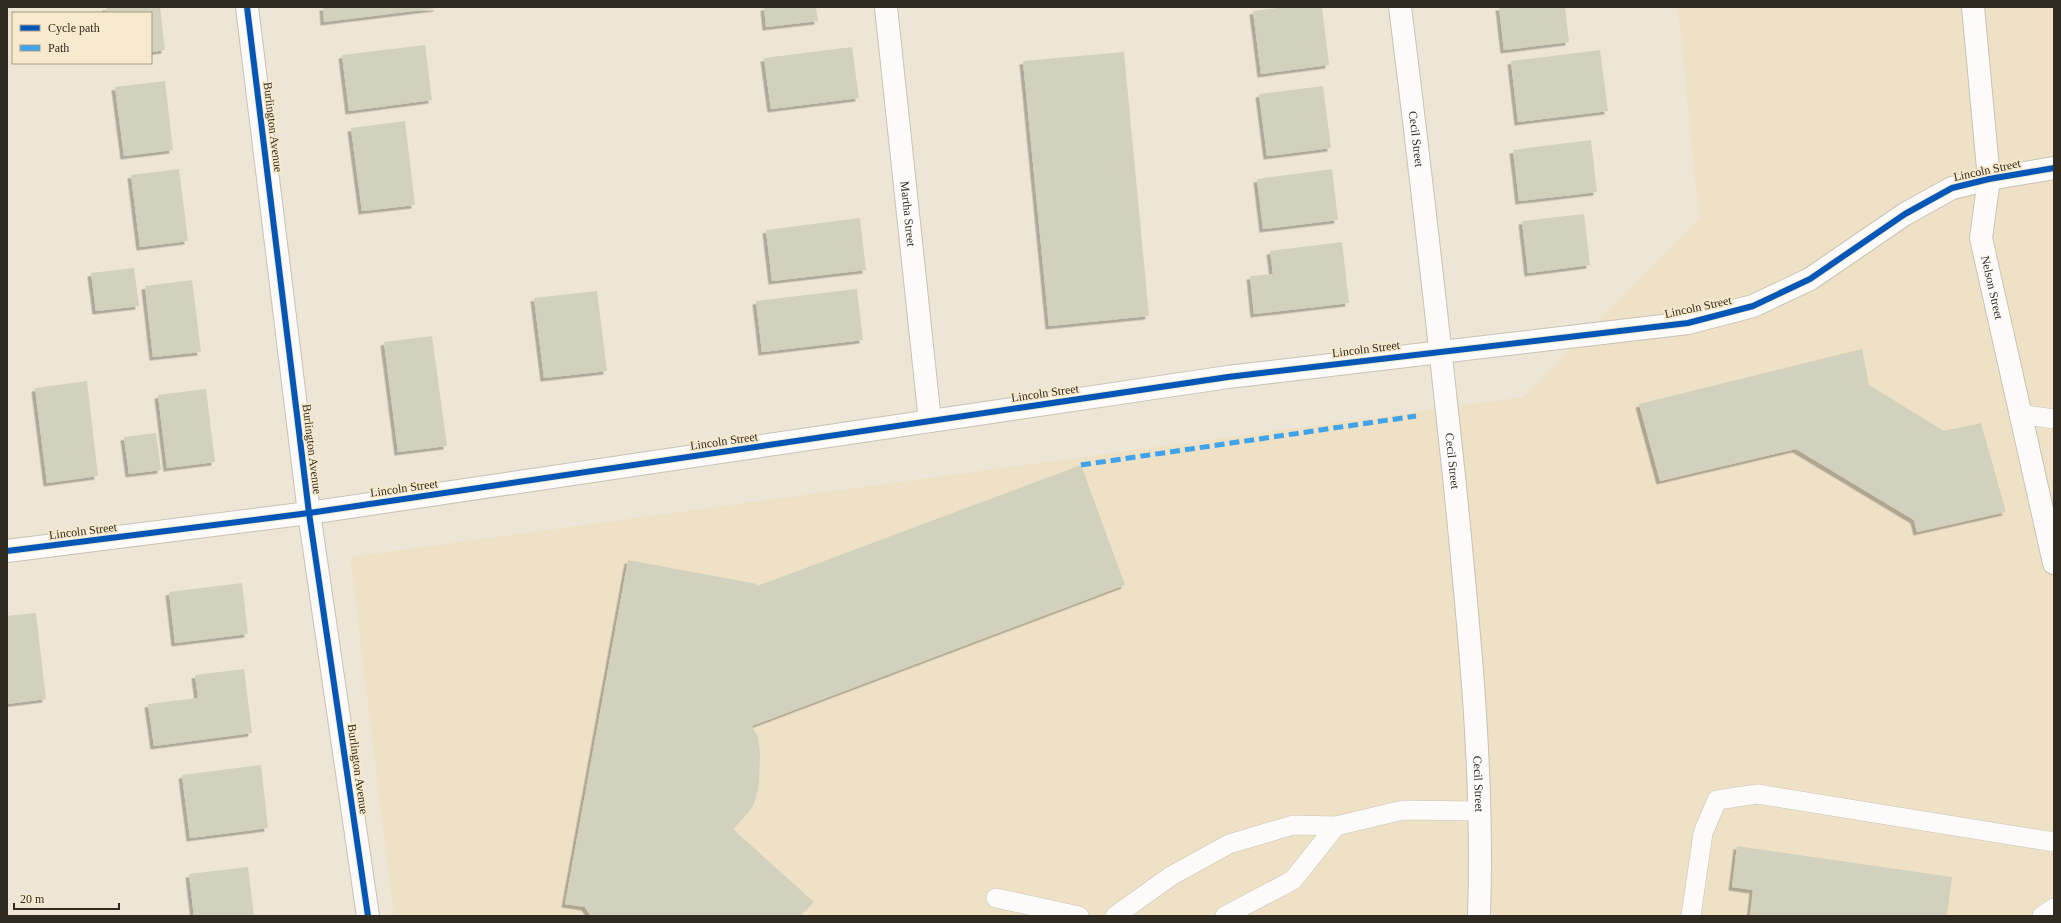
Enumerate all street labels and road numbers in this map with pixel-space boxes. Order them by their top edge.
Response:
street label: Burlington Avenue [261,81,285,173]
street label: Cecil Street [1406,110,1426,168]
street label: Lincoln Street [1952,156,2023,184]
street label: Martha Street [898,180,918,248]
street label: Nelson Street [1978,254,2006,321]
street label: Lincoln Street [1663,293,1734,321]
street label: Lincoln Street [1331,338,1401,360]
street label: Lincoln Street [1010,381,1080,405]
street label: Burlington Avenue [300,403,324,495]
street label: Lincoln Street [689,429,759,453]
street label: Cecil Street [1442,432,1462,490]
street label: Lincoln Street [369,476,439,500]
street label: Lincoln Street [48,520,118,542]
street label: Burlington Avenue [345,723,371,815]
street label: Cecil Street [1470,755,1486,813]

